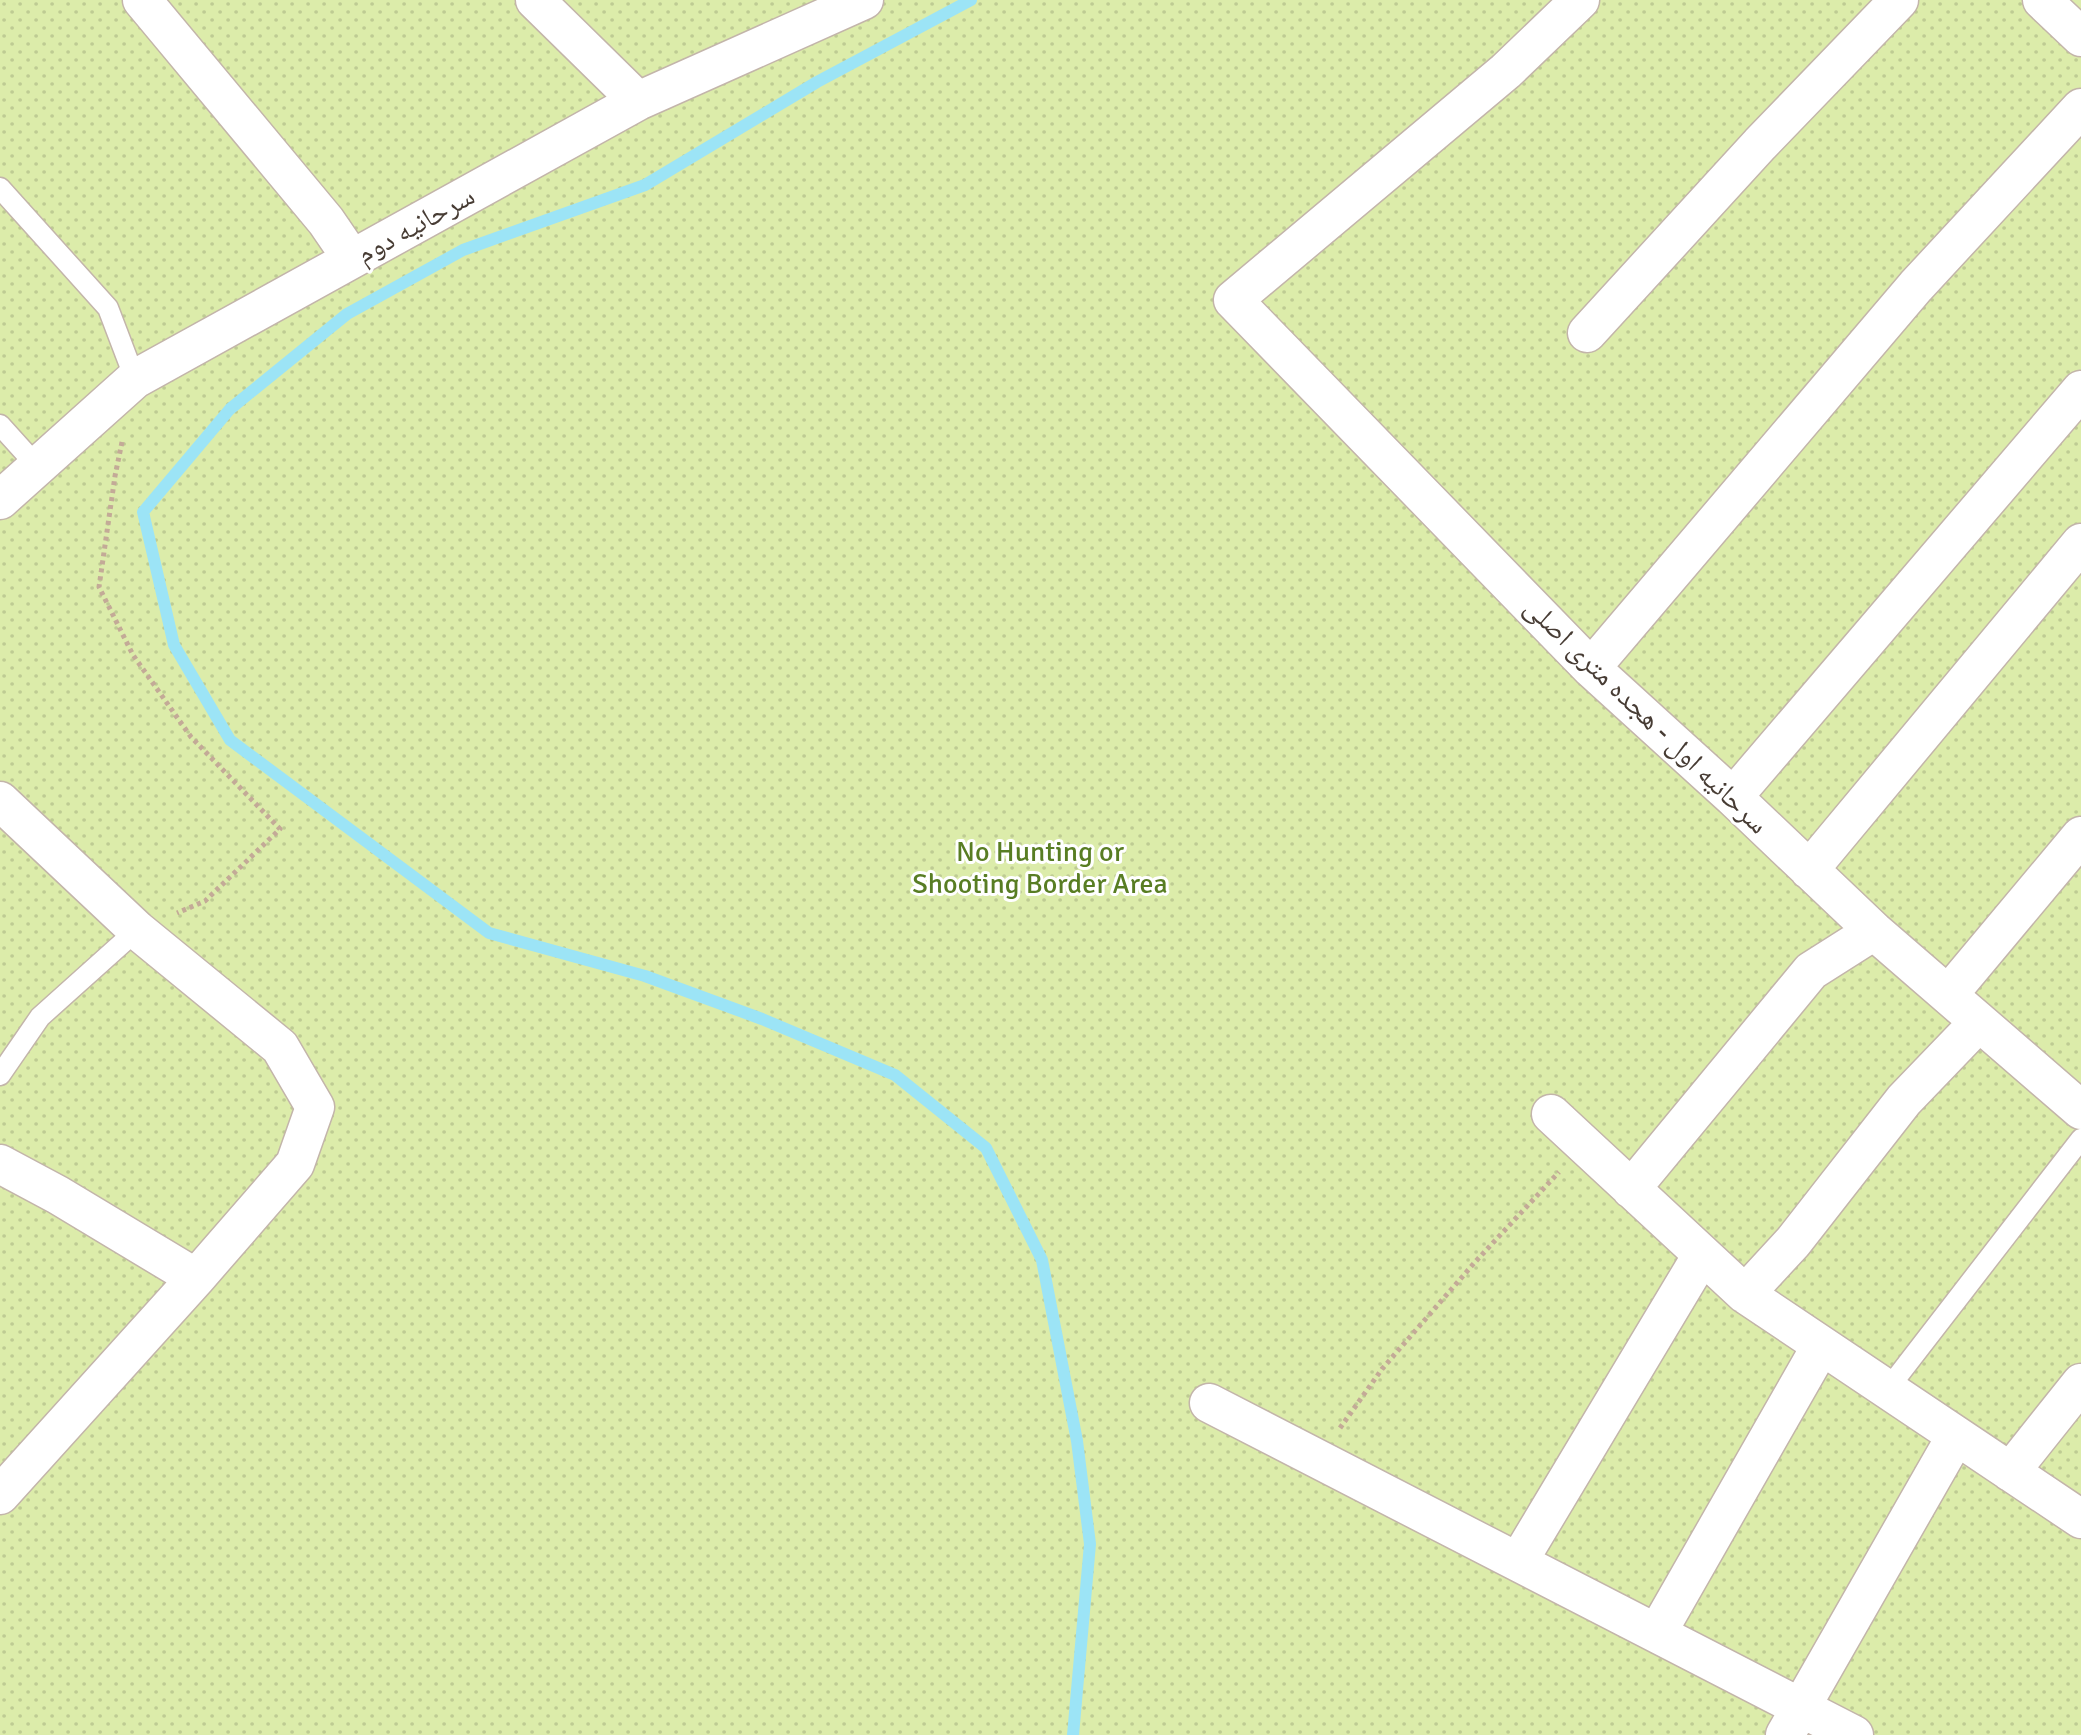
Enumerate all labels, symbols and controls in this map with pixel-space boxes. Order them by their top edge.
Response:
street label: سرحانیه دوم [351,179,481,272]
street label: سرحانیه اول - هجده متری اصلی [1517,590,1775,841]
park label: No Hunting or Shooting Border Area [912,835,1168,901]

